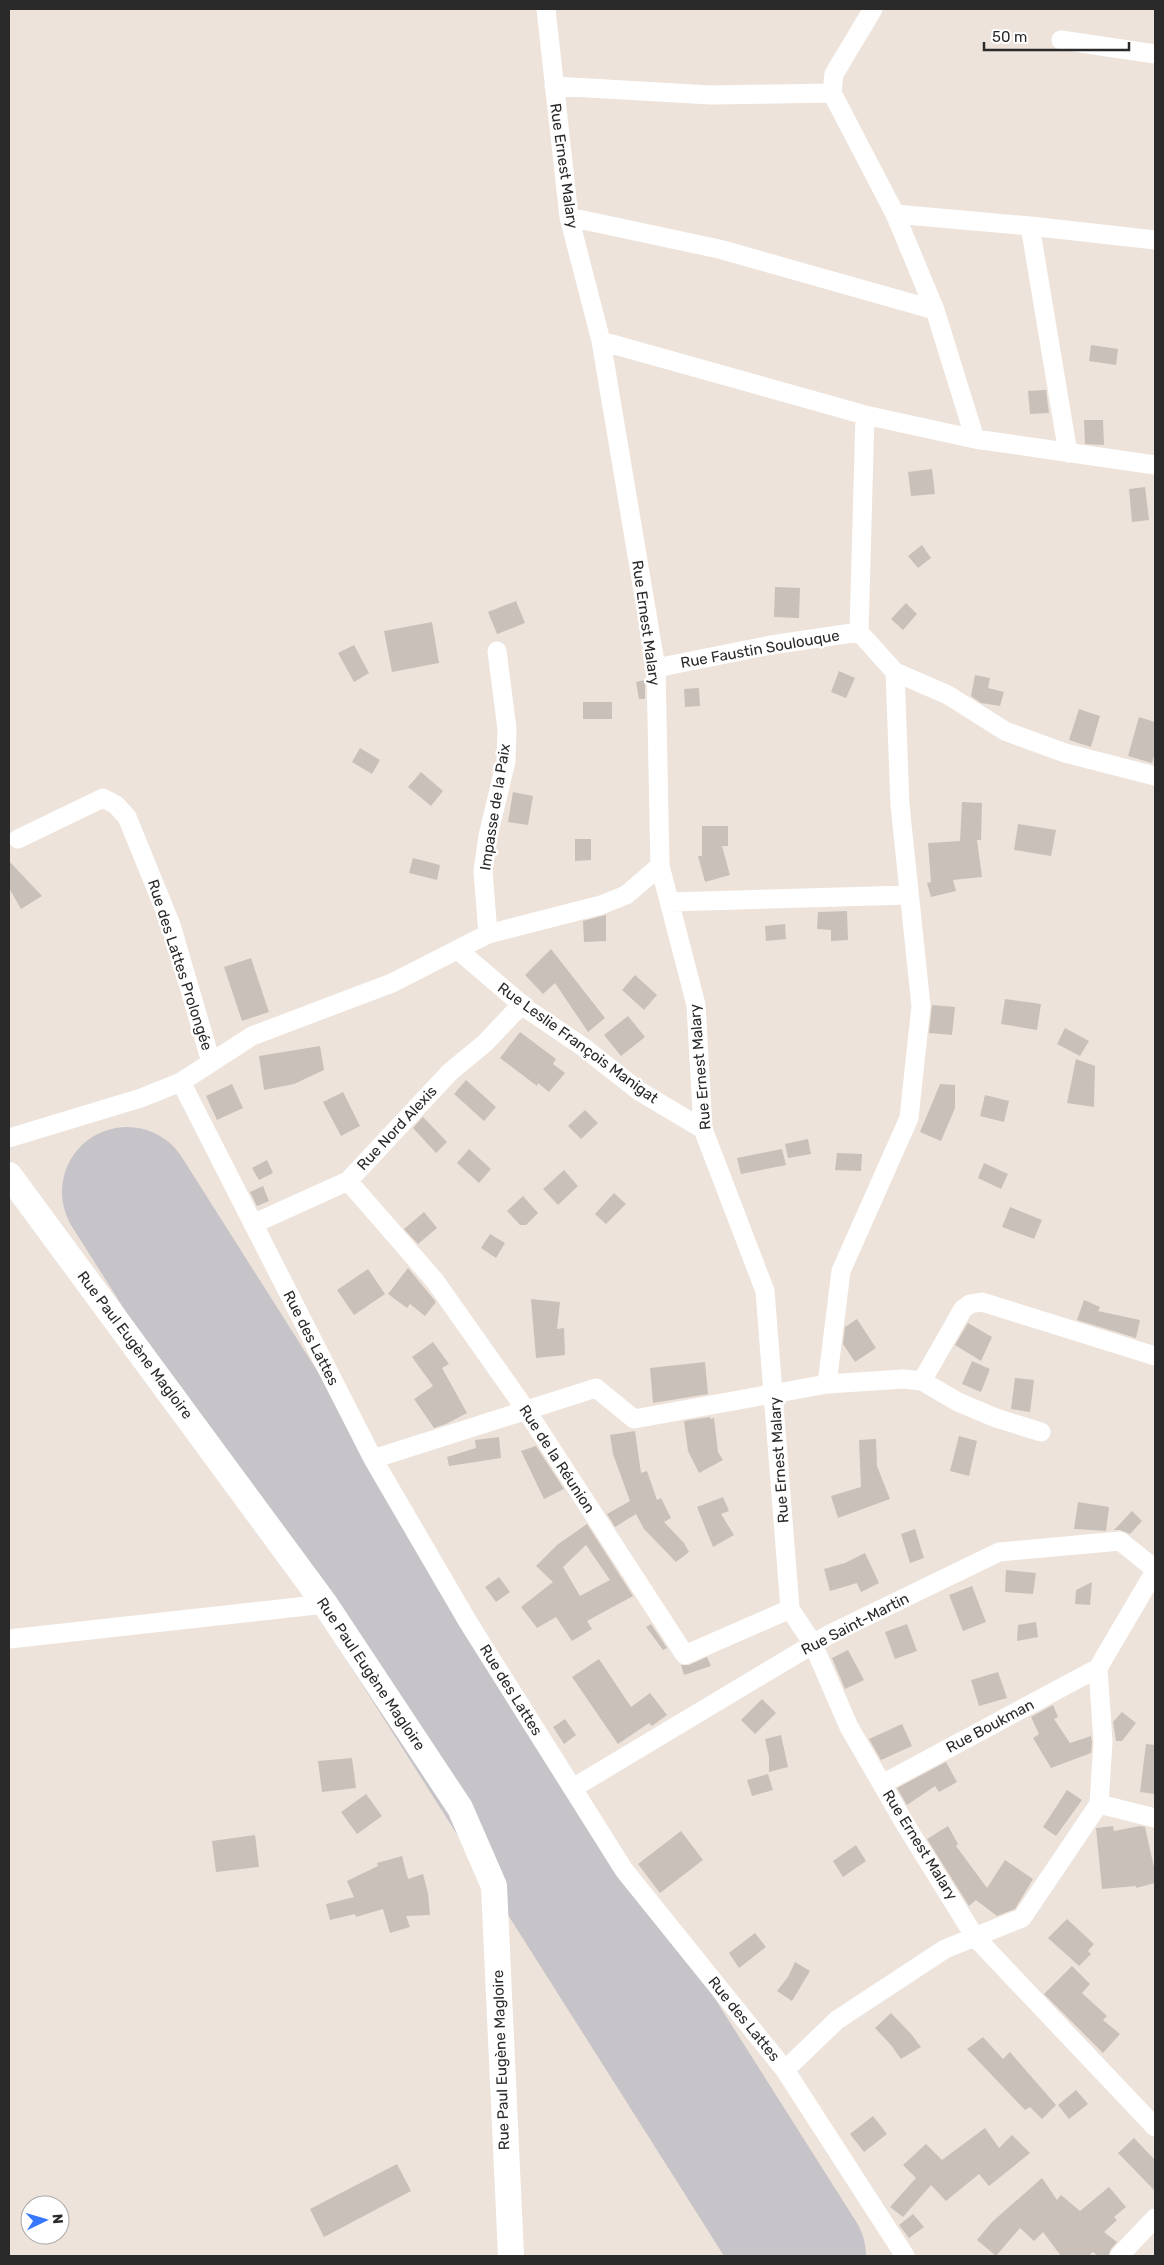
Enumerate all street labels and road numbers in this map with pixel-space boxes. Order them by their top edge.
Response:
street label: Rue Ernest Malary [546,102,582,230]
street label: Rue Ernest Malary [628,559,664,687]
street label: Rue Faustin Soulouque [679,626,841,672]
street label: Impasse de la Paix [476,742,514,872]
street label: Rue des Lattes Prolongée [144,877,216,1053]
street label: Rue Leslie François Manigat [494,979,662,1107]
street label: Rue Ernest Malary [686,1003,714,1131]
street label: Rue Nord Alexis [353,1082,441,1174]
street label: Rue Paul Eugène Magloire [73,1267,197,1423]
street label: Rue des Lattes [279,1288,343,1389]
street label: Rue Ernest Malary [766,1396,792,1524]
street label: Rue de la Réunion [515,1402,599,1516]
street label: Rue Saint-Martin [798,1589,912,1659]
street label: Rue Paul Eugène Magloire [313,1594,429,1754]
street label: Rue des Lattes [476,1641,546,1739]
street label: Rue Boukman [943,1695,1037,1757]
street label: Rue Ernest Malary [879,1787,961,1903]
street label: Rue Paul Eugène Magloire [489,1969,513,2151]
street label: Rue des Lattes [704,1973,784,2065]

